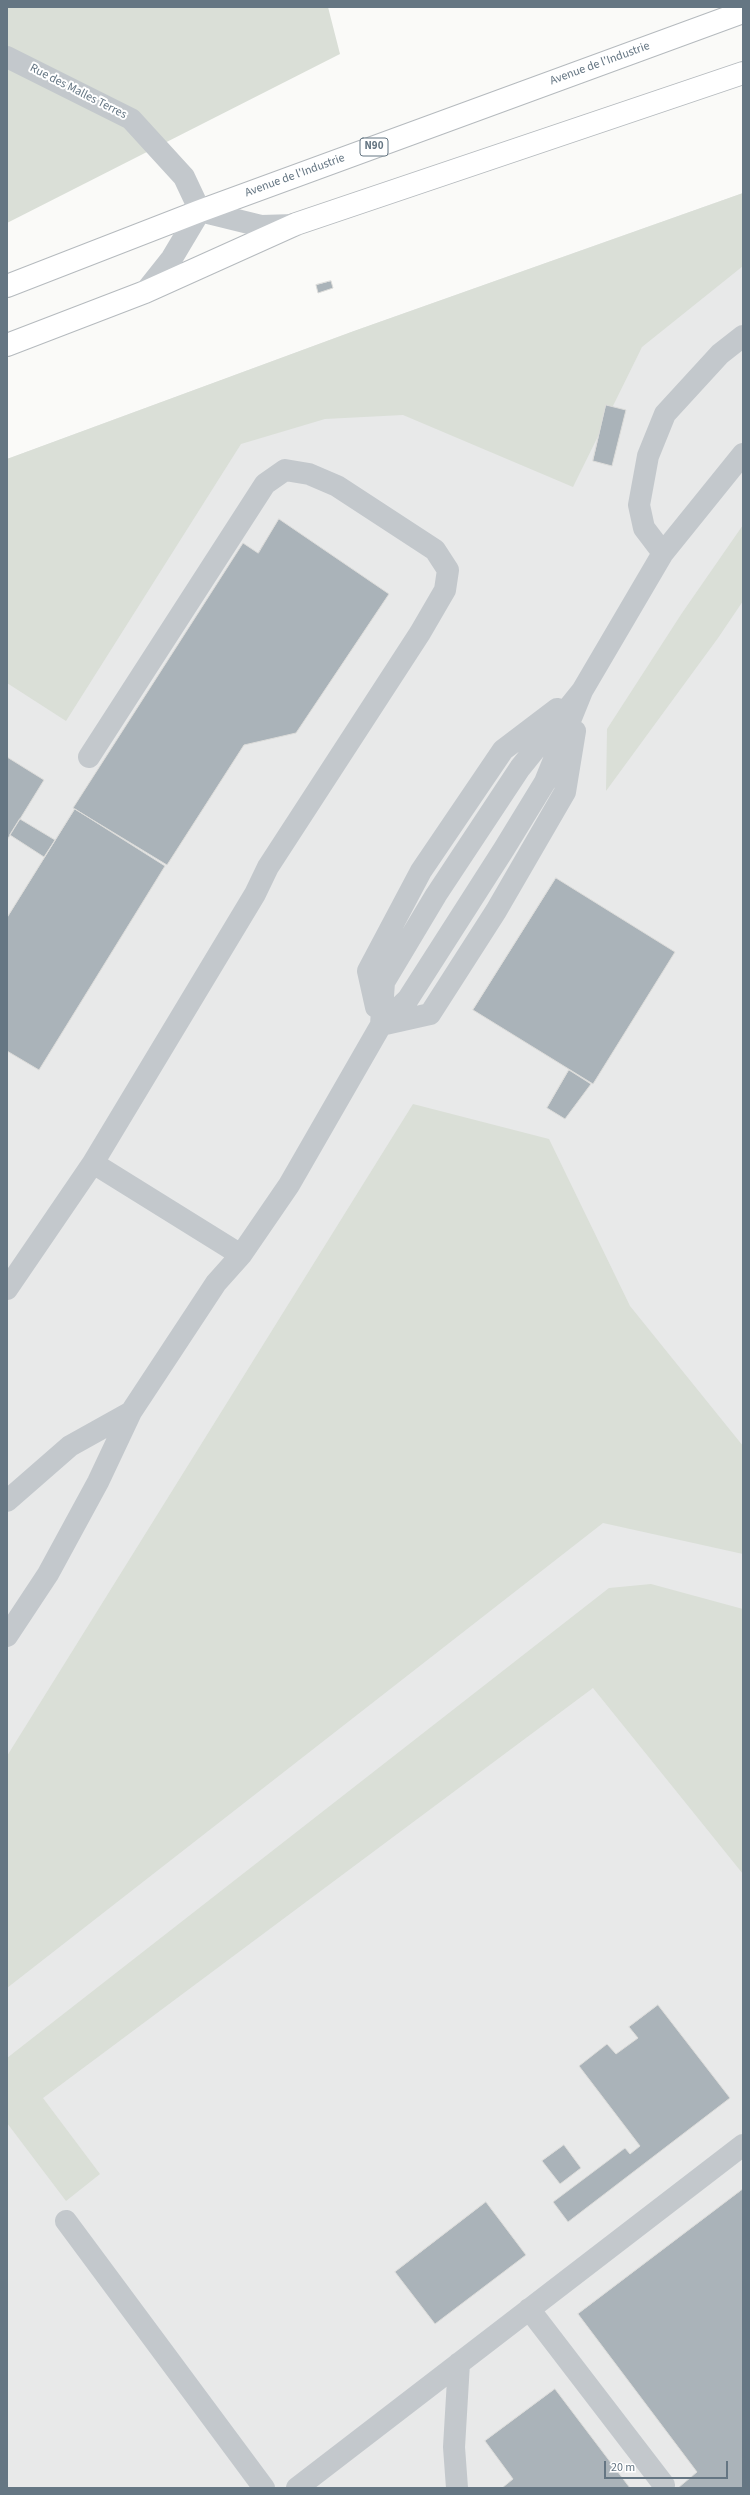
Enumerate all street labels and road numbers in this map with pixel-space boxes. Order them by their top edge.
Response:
street label: Avenue de l'Industrie [548,39,652,89]
street label: Rue des Malles Terres [27,61,129,123]
road number: N90 [360,138,388,156]
street label: Avenue de l'Industrie [243,151,347,201]

